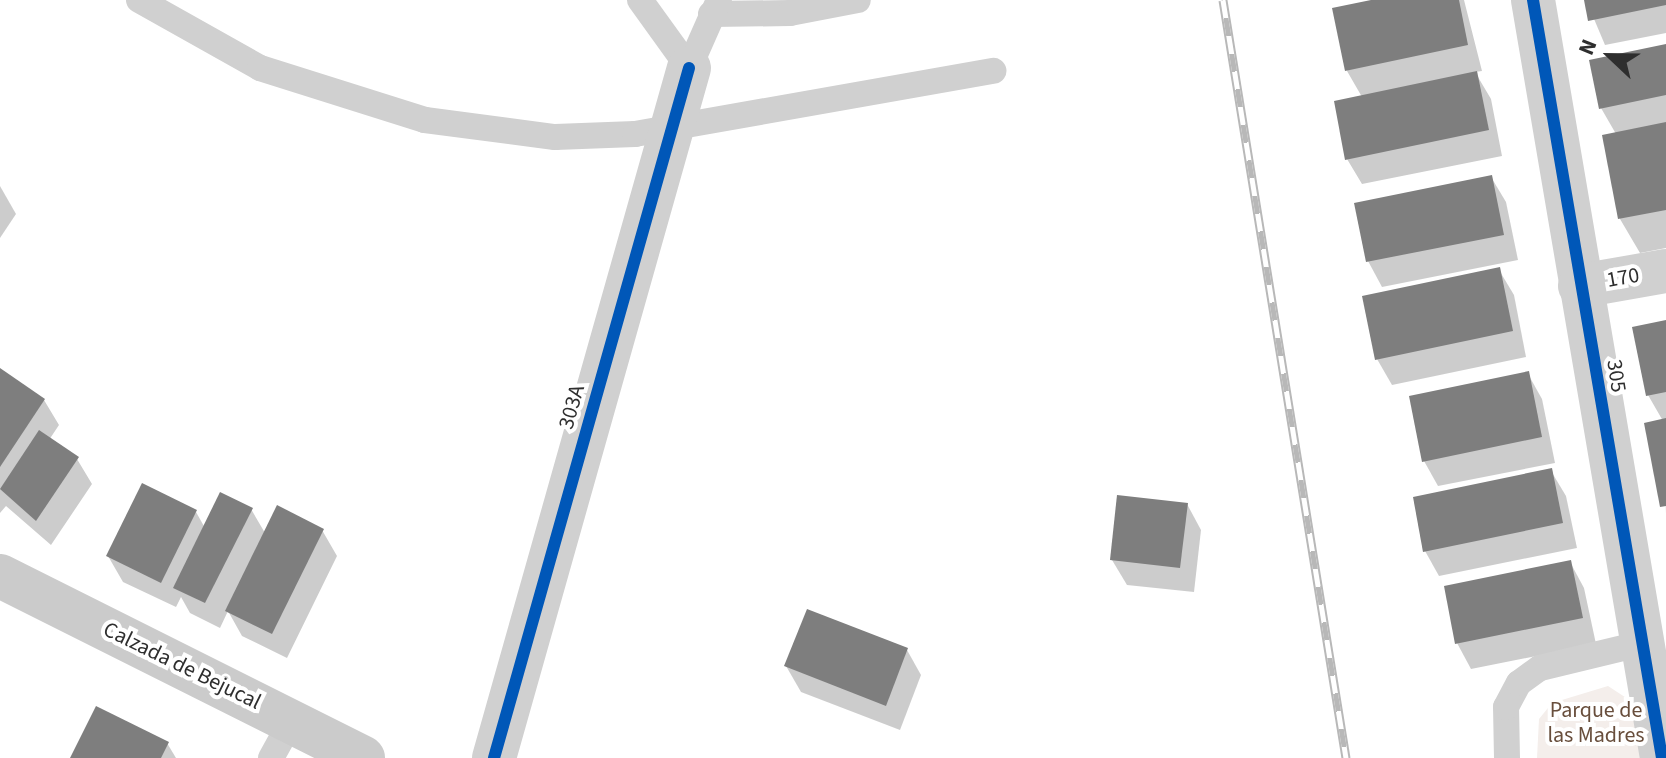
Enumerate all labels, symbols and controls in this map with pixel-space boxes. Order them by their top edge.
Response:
north arrow [1570,16,1650,96]
text: N [1570,34,1605,60]
street label: 170 [1605,262,1641,294]
street label: 305 [1600,358,1632,394]
street label: 303A [553,382,591,432]
street label: Calzada de Bejucal [99,616,265,716]
park label: Parque de las Madres [1547,697,1645,748]

